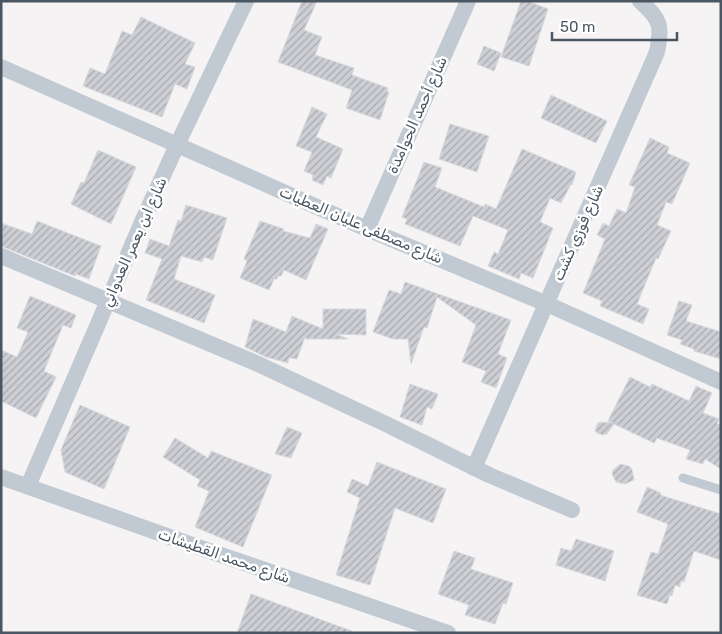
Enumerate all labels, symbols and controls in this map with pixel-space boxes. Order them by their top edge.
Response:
scale bar [552,10,677,42]
text: 50 m [560,18,595,36]
street label: شارع أحمد الحوامدة [383,54,453,177]
street label: شارع ابن يعمر العدواني [97,175,173,311]
street label: شارع مصطفى عليان العطيات [276,182,445,269]
street label: شارع فوزي كشت [549,182,609,285]
street label: شارع محمد القطيشات [155,525,292,589]

